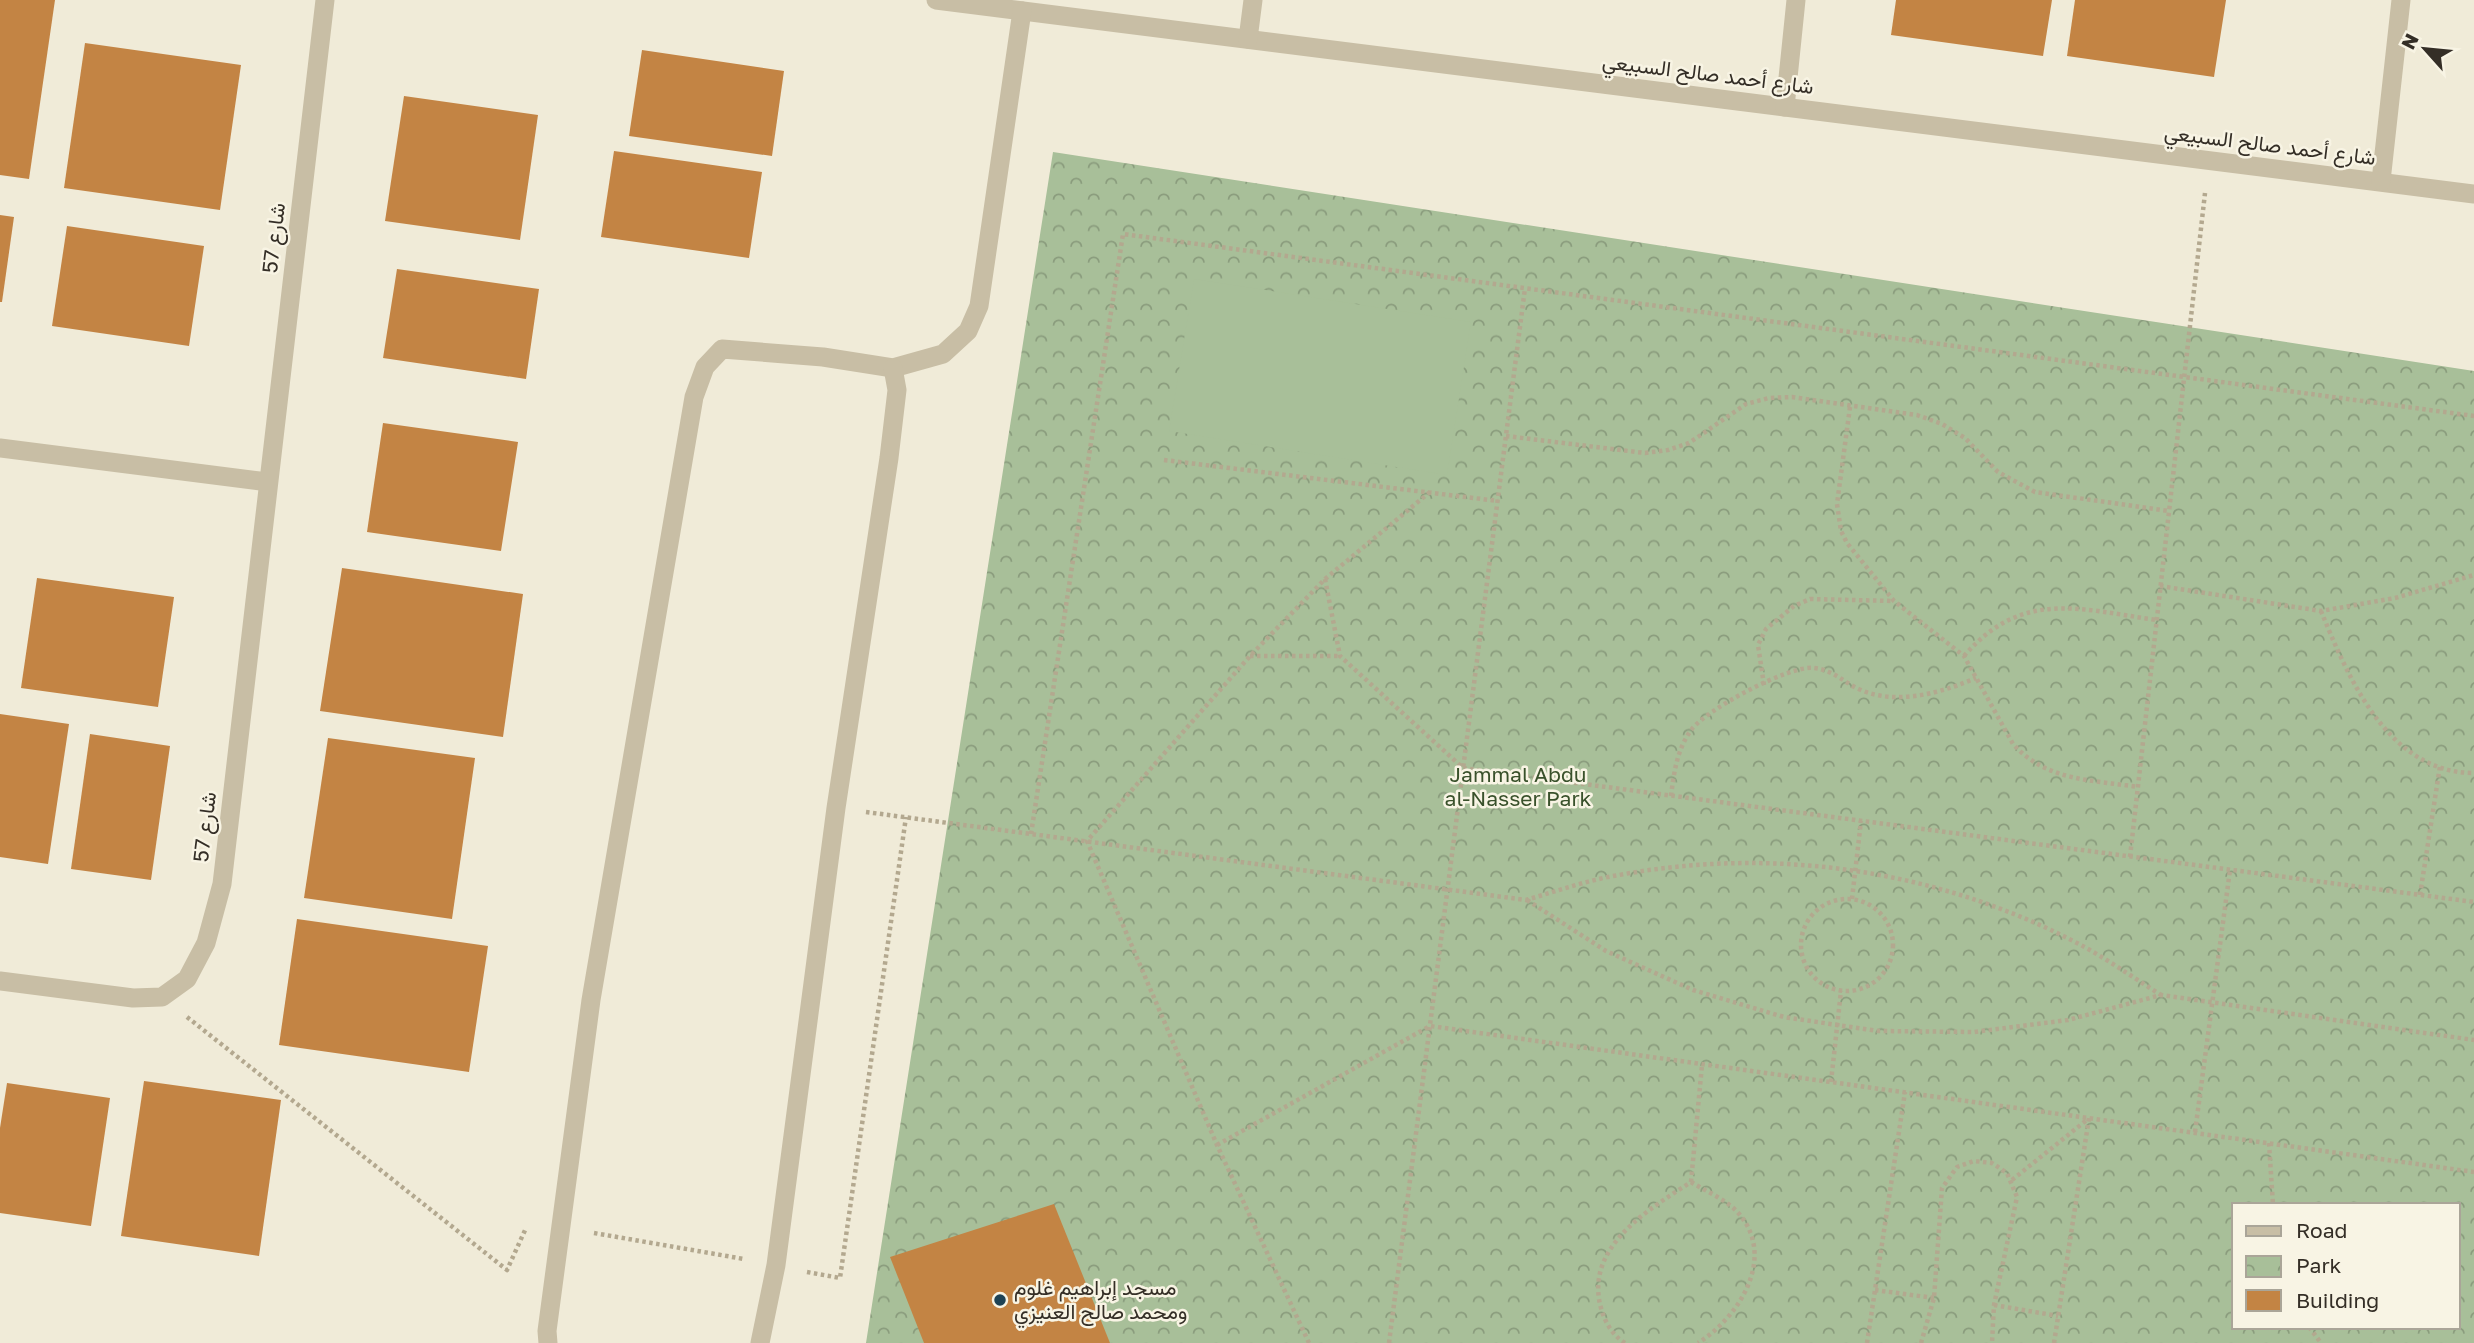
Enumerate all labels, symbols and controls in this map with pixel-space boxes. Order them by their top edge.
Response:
north arrow [2390,14,2460,84]
text: N [2396,29,2423,53]
street label: شارع أحمد صالح السبيعي [1600,47,1815,104]
street label: شارع أحمد صالح السبيعي [2162,118,2377,175]
street label: شارع 57 [256,201,292,275]
park label: Jammal Abdu al-Nasser Park [1445,761,1592,811]
street label: شارع 57 [187,790,223,864]
legend [2232,1203,2460,1329]
text: Road [2296,1217,2347,1243]
text: Park [2296,1252,2342,1278]
place label: مسجد إبراهيم غلوم ومحمد صالح العنيزي [1014,1274,1187,1329]
text: Building [2296,1287,2379,1313]
marker: مسجد إبراهيم غلوم ومحمد صالح العنيزي [992,1292,1008,1308]

